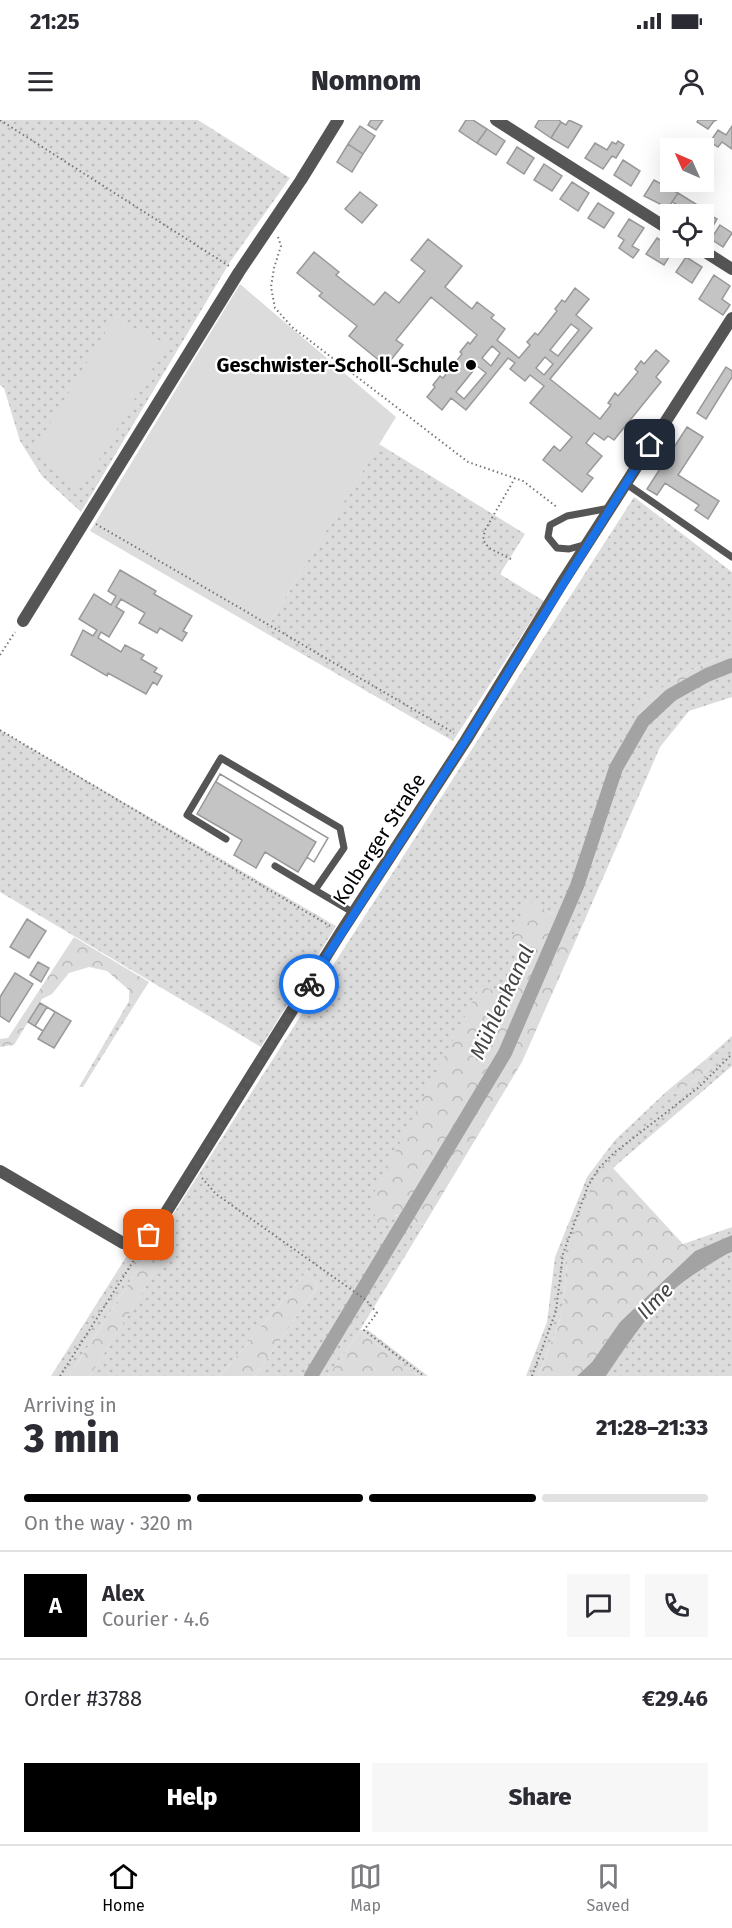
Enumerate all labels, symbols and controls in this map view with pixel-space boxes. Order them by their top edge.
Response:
text: 21:25 [30,8,80,35]
icon: menu [24,65,57,98]
text: Nomnom [311,65,421,97]
icon: person [675,65,708,98]
north arrow [660,138,714,192]
map controls [660,138,714,258]
button: locate [660,204,714,258]
place label: Geschwister-Scholl-Schule [217,353,459,377]
marker: Geschwister-Scholl-Schule [464,358,478,372]
pin [624,419,675,470]
icon: home [633,428,666,461]
street label: Kolberger Straße [328,769,430,909]
water label: Mühlenkanal [464,941,540,1063]
courier [279,954,339,1014]
icon: bike [293,968,326,1001]
pin [123,1209,174,1260]
icon: bag [132,1218,165,1251]
water label: Ilme [631,1277,679,1325]
text: Arriving in [24,1393,117,1417]
text: 21:28–21:33 [596,1414,708,1441]
text: 3 min [24,1416,120,1462]
text: On the way · 320 m [24,1511,193,1535]
button: chat [567,1574,630,1637]
button: phone [645,1574,708,1637]
text: Alex [102,1580,145,1607]
text: A [49,1592,62,1619]
text: Courier · 4.6 [102,1607,209,1631]
text: Order #3788 [24,1685,142,1712]
text: €29.46 [642,1685,708,1712]
button: Help [24,1763,360,1832]
button: Share [372,1763,708,1832]
tab: Home [102,1860,145,1915]
tab: Map [349,1860,382,1915]
tab: Saved [587,1860,630,1915]

